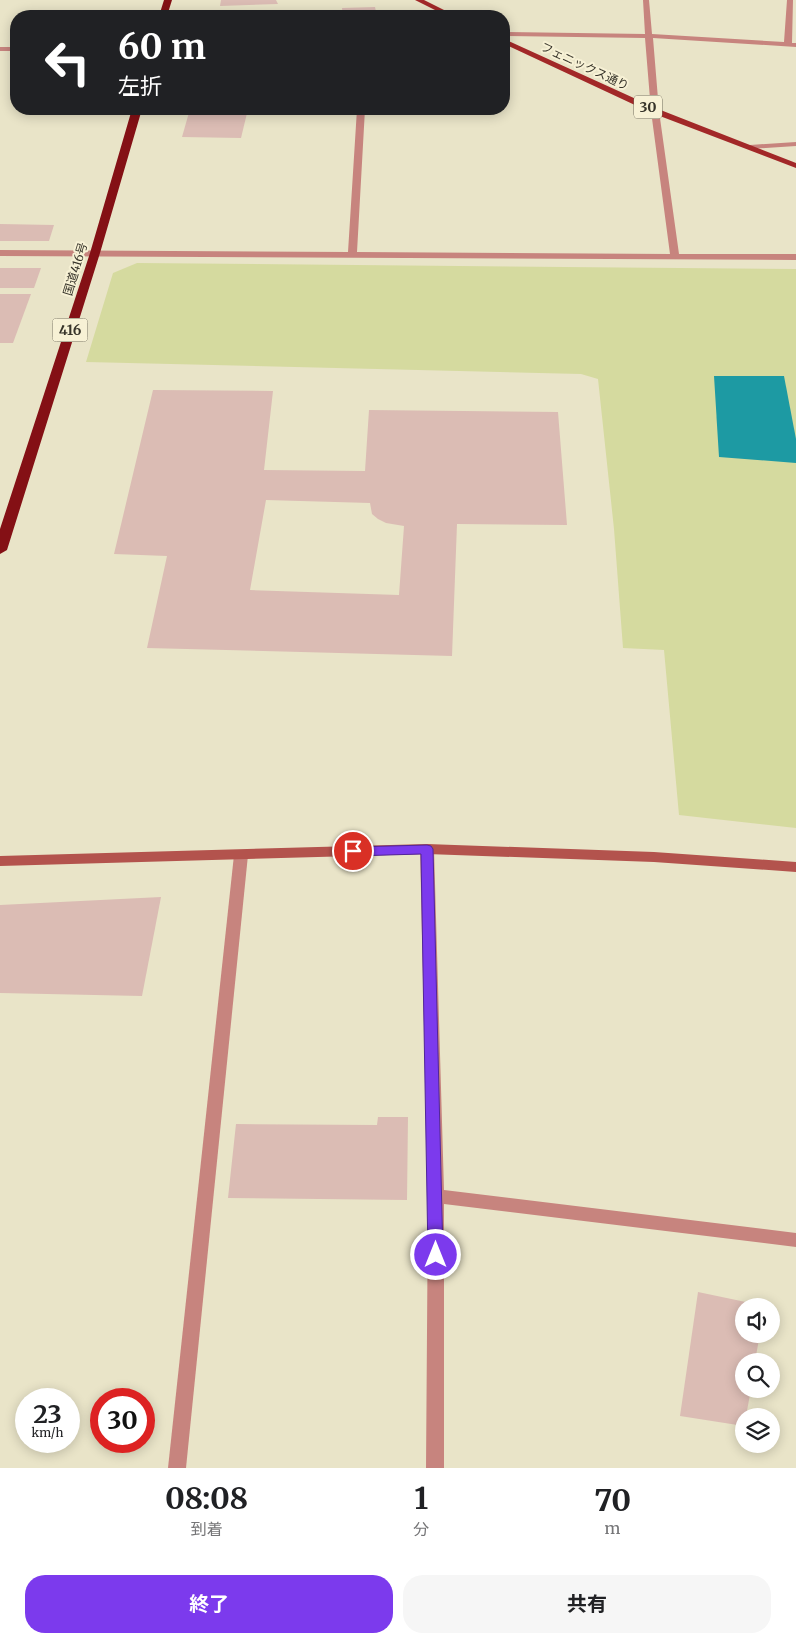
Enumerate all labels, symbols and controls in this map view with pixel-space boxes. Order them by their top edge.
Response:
text: 60 m [118,25,206,69]
icon: left [35,30,100,95]
street label: フェニックス通り [538,39,632,93]
text: 左折 [118,72,162,100]
road number: 30 [634,95,662,118]
street label: 国道416号 [60,241,90,297]
road number: 416 [52,318,88,342]
pin [332,830,374,872]
icon: arrive [339,837,367,865]
position arrow [409,1228,461,1280]
map controls [735,1298,780,1453]
button: sound [735,1298,780,1343]
button: search [735,1353,780,1398]
speed limit sign: 30 [90,1388,155,1453]
text: 23 [33,1398,62,1430]
button: layers [735,1408,780,1453]
text: km/h [32,1425,63,1440]
text: 08:08 [165,1479,248,1517]
text: 1 [414,1479,428,1517]
text: 70 [594,1481,631,1519]
text: m [605,1518,621,1538]
text: 到着 [191,1519,223,1539]
text: 分 [413,1519,429,1539]
button: 終了 [25,1575,393,1633]
button: 共有 [403,1575,771,1633]

